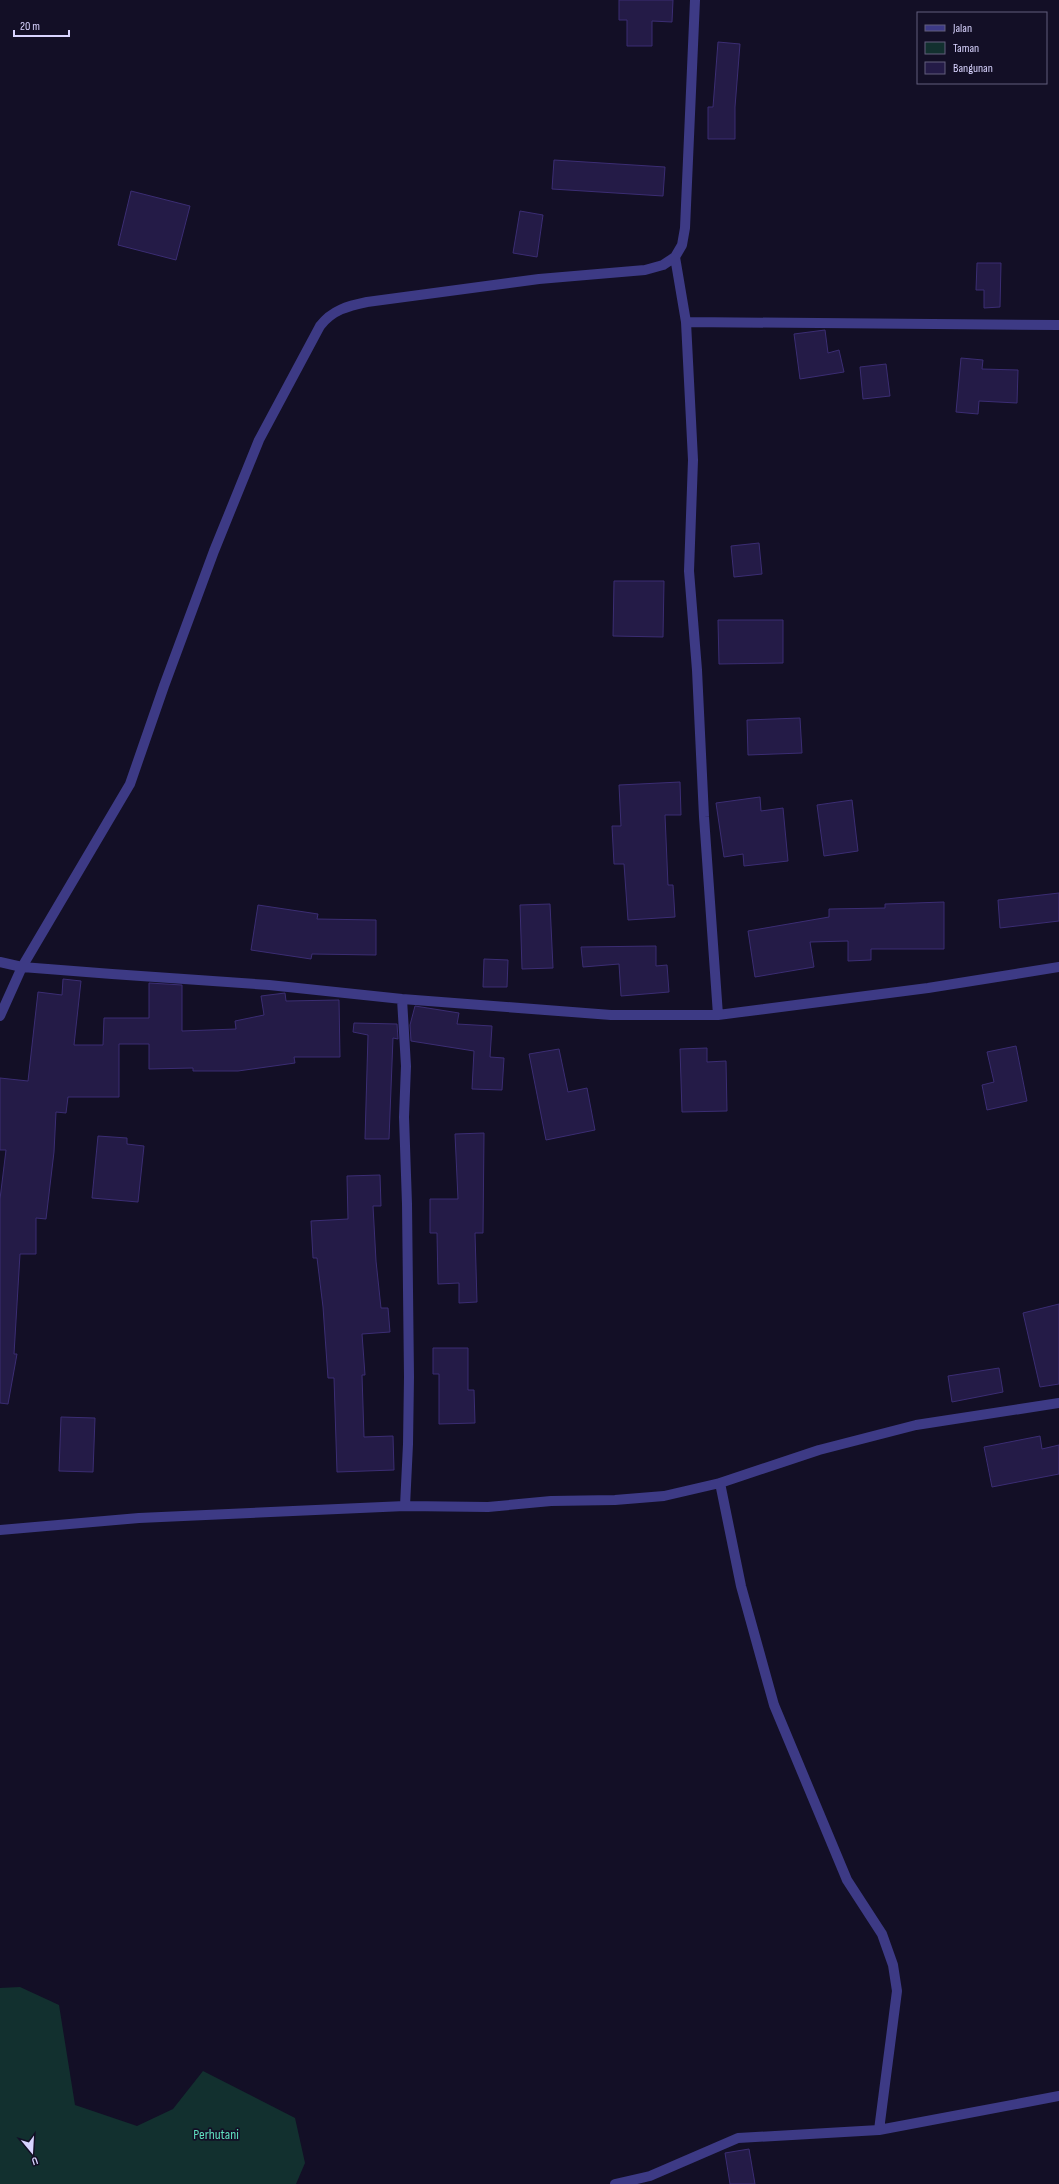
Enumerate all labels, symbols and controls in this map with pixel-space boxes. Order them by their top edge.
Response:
scale bar [14,12,69,38]
legend [917,12,1047,84]
text: 20 m [20,19,40,34]
text: Jalan [952,21,972,36]
text: Taman [953,41,979,56]
text: Bangunan [953,61,993,76]
park label: Perhutani [193,2126,239,2143]
north arrow [12,2132,52,2172]
text: U [30,2154,40,2168]

